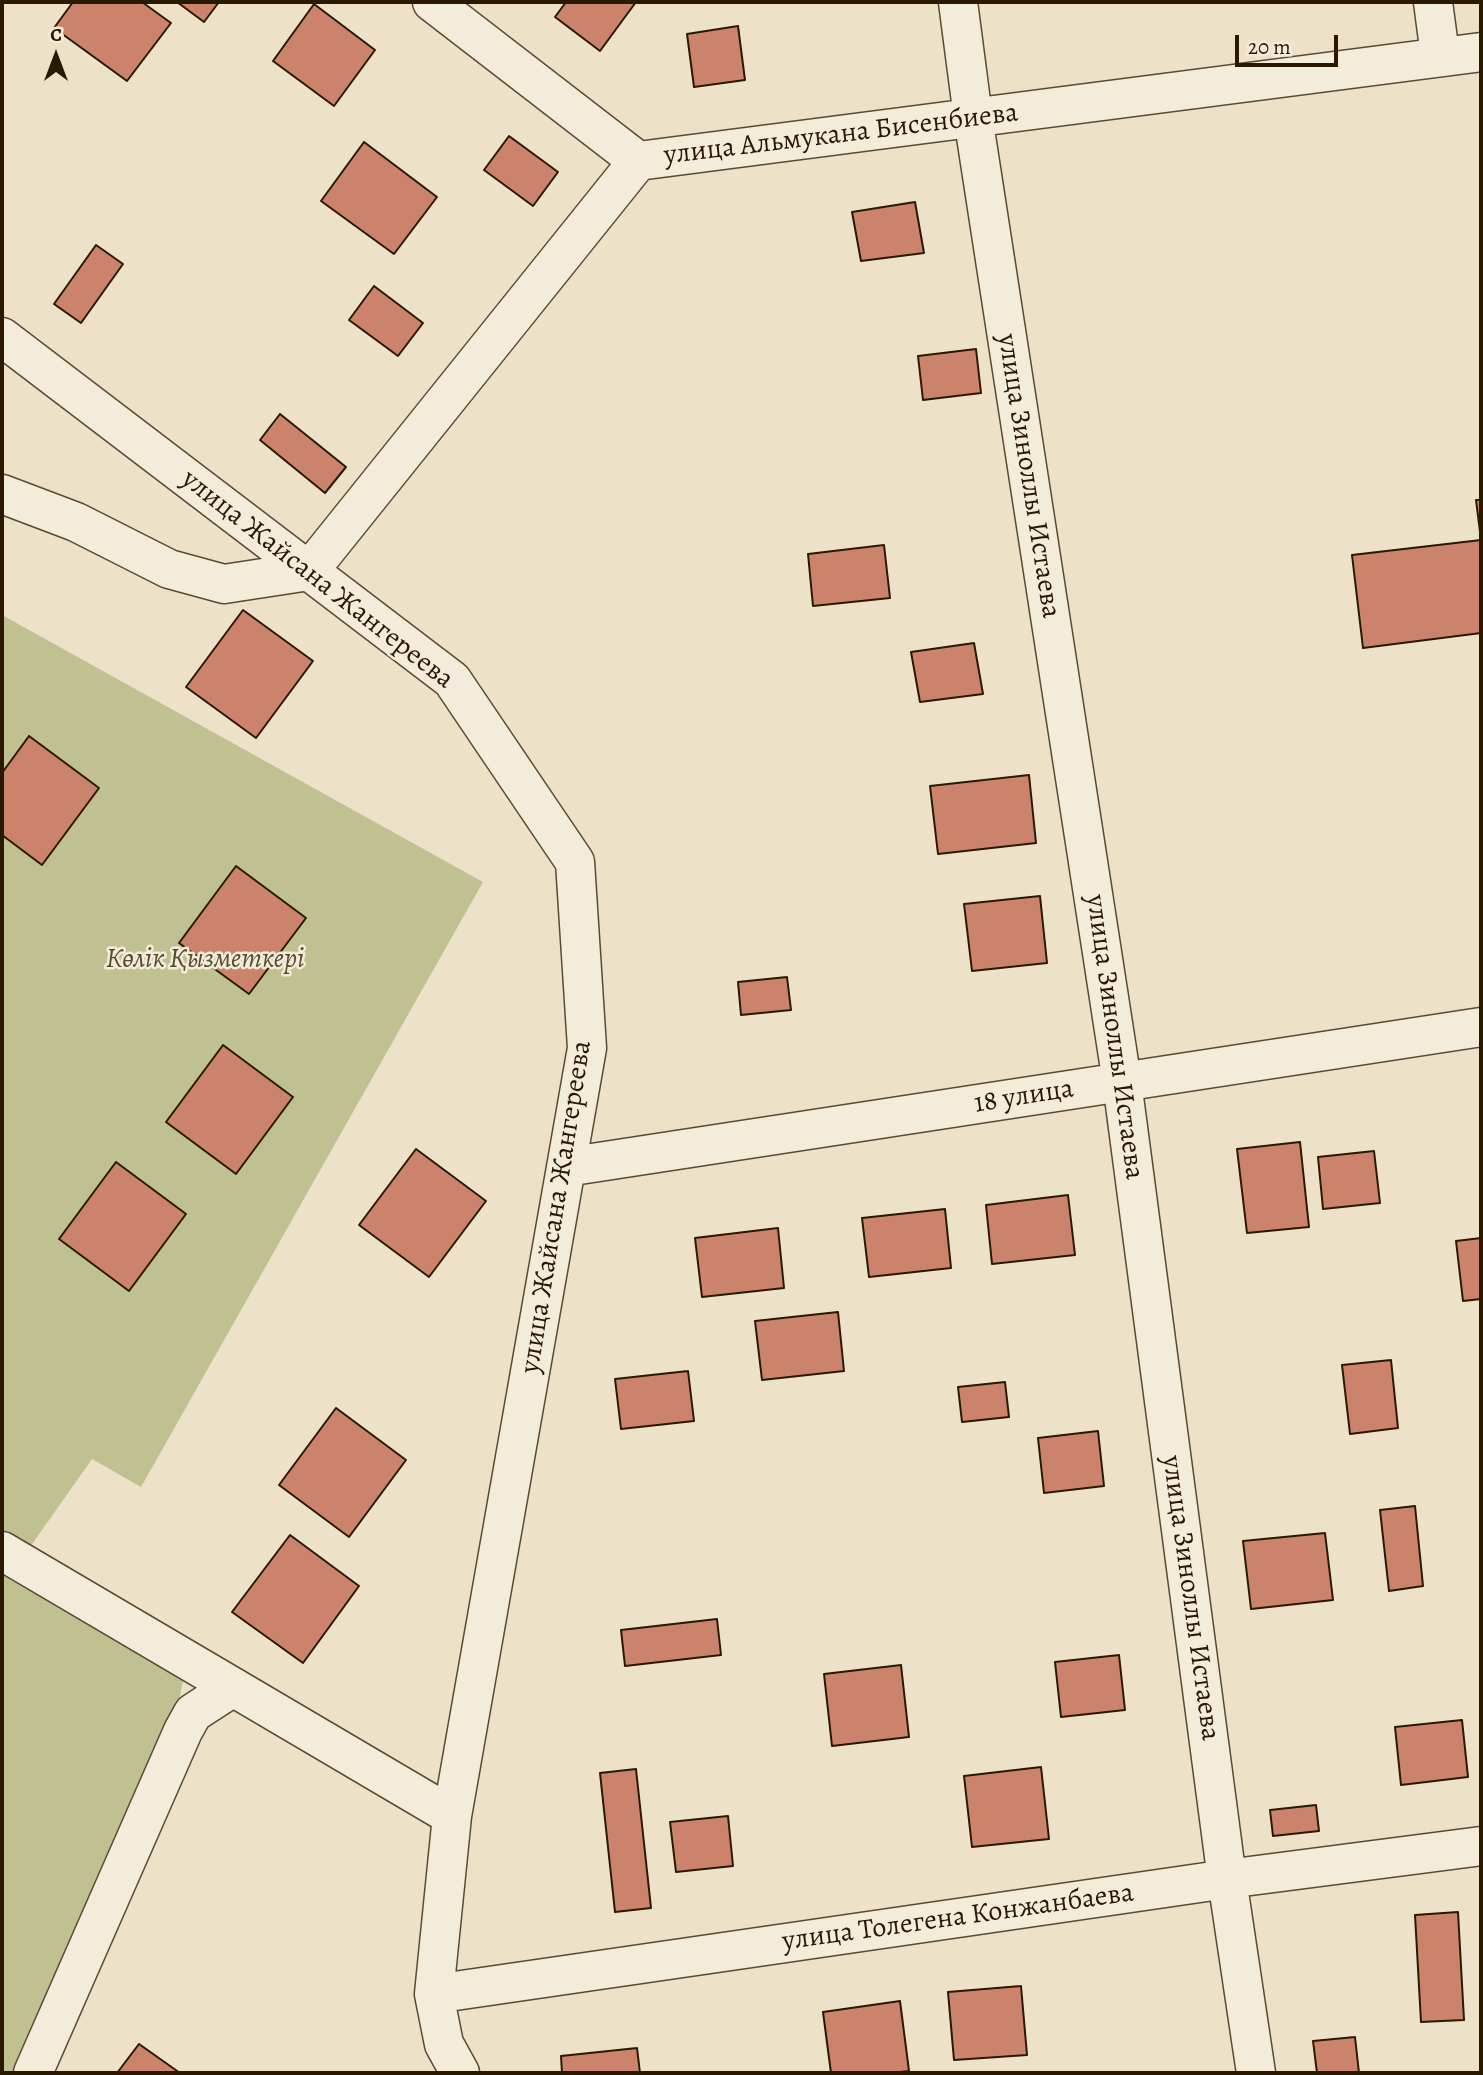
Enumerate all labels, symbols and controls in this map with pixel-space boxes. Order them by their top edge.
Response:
north arrow [21,21,91,91]
scale bar [1238,21,1341,65]
text: С [50,22,62,48]
text: 20 m [1248,33,1291,61]
street label: улица Альмукана Бисенбиева [662,97,1020,173]
street label: улица Зиноллы Истаева [989,331,1067,621]
street label: улица Жайсана Жангереева [174,463,460,697]
street label: улица Зиноллы Истаева [1077,892,1151,1182]
park label: Көлік Қызметкері [106,943,304,977]
street label: улица Жайсана Жангереева [514,1038,600,1376]
street label: 18 улица [972,1073,1076,1121]
street label: улица Зиноллы Истаева [1153,1453,1227,1743]
street label: улица Толегена Конжанбаева [780,1877,1136,1959]

